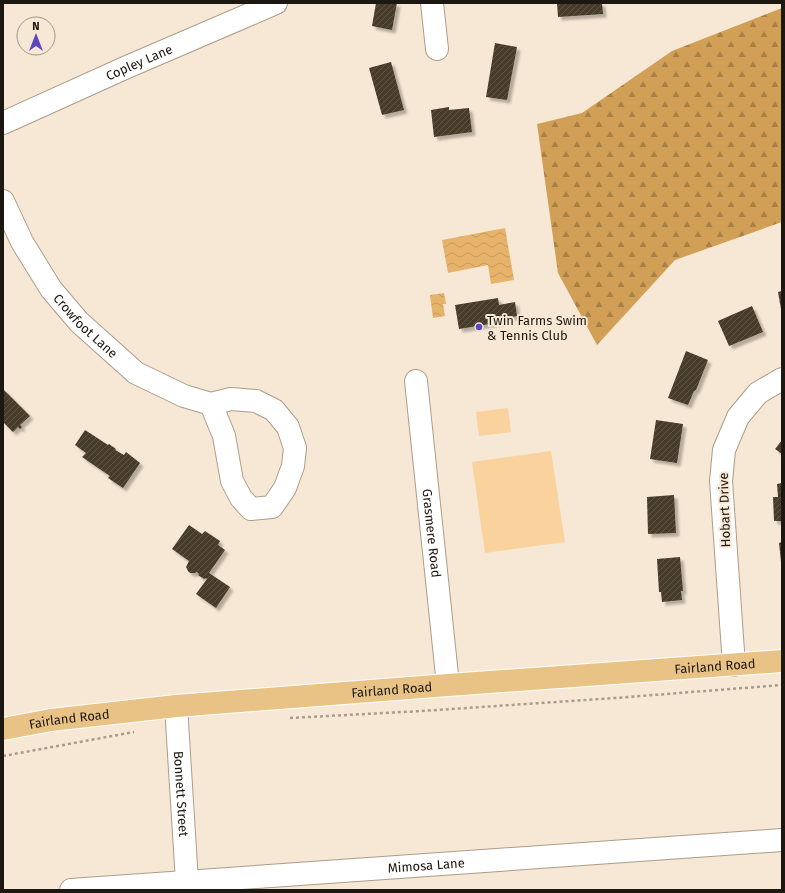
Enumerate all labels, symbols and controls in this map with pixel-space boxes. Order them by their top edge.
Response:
north arrow [16,16,56,56]
text: N [32,20,40,33]
street label: Copley Lane [103,41,175,84]
street label: Crowfoot Lane [50,291,121,361]
place label: Twin Farms Swim & Tennis Club [487,313,587,343]
marker: Twin Farms Swim & Tennis Club [474,322,484,332]
street label: Hobart Drive [716,472,733,548]
street label: Grasmere Road [419,488,444,578]
street label: Fairland Road [674,656,756,677]
street label: Fairland Road [351,679,433,700]
street label: Fairland Road [28,707,110,732]
street label: Bonnett Street [171,750,191,838]
street label: Mimosa Lane [387,855,465,876]

